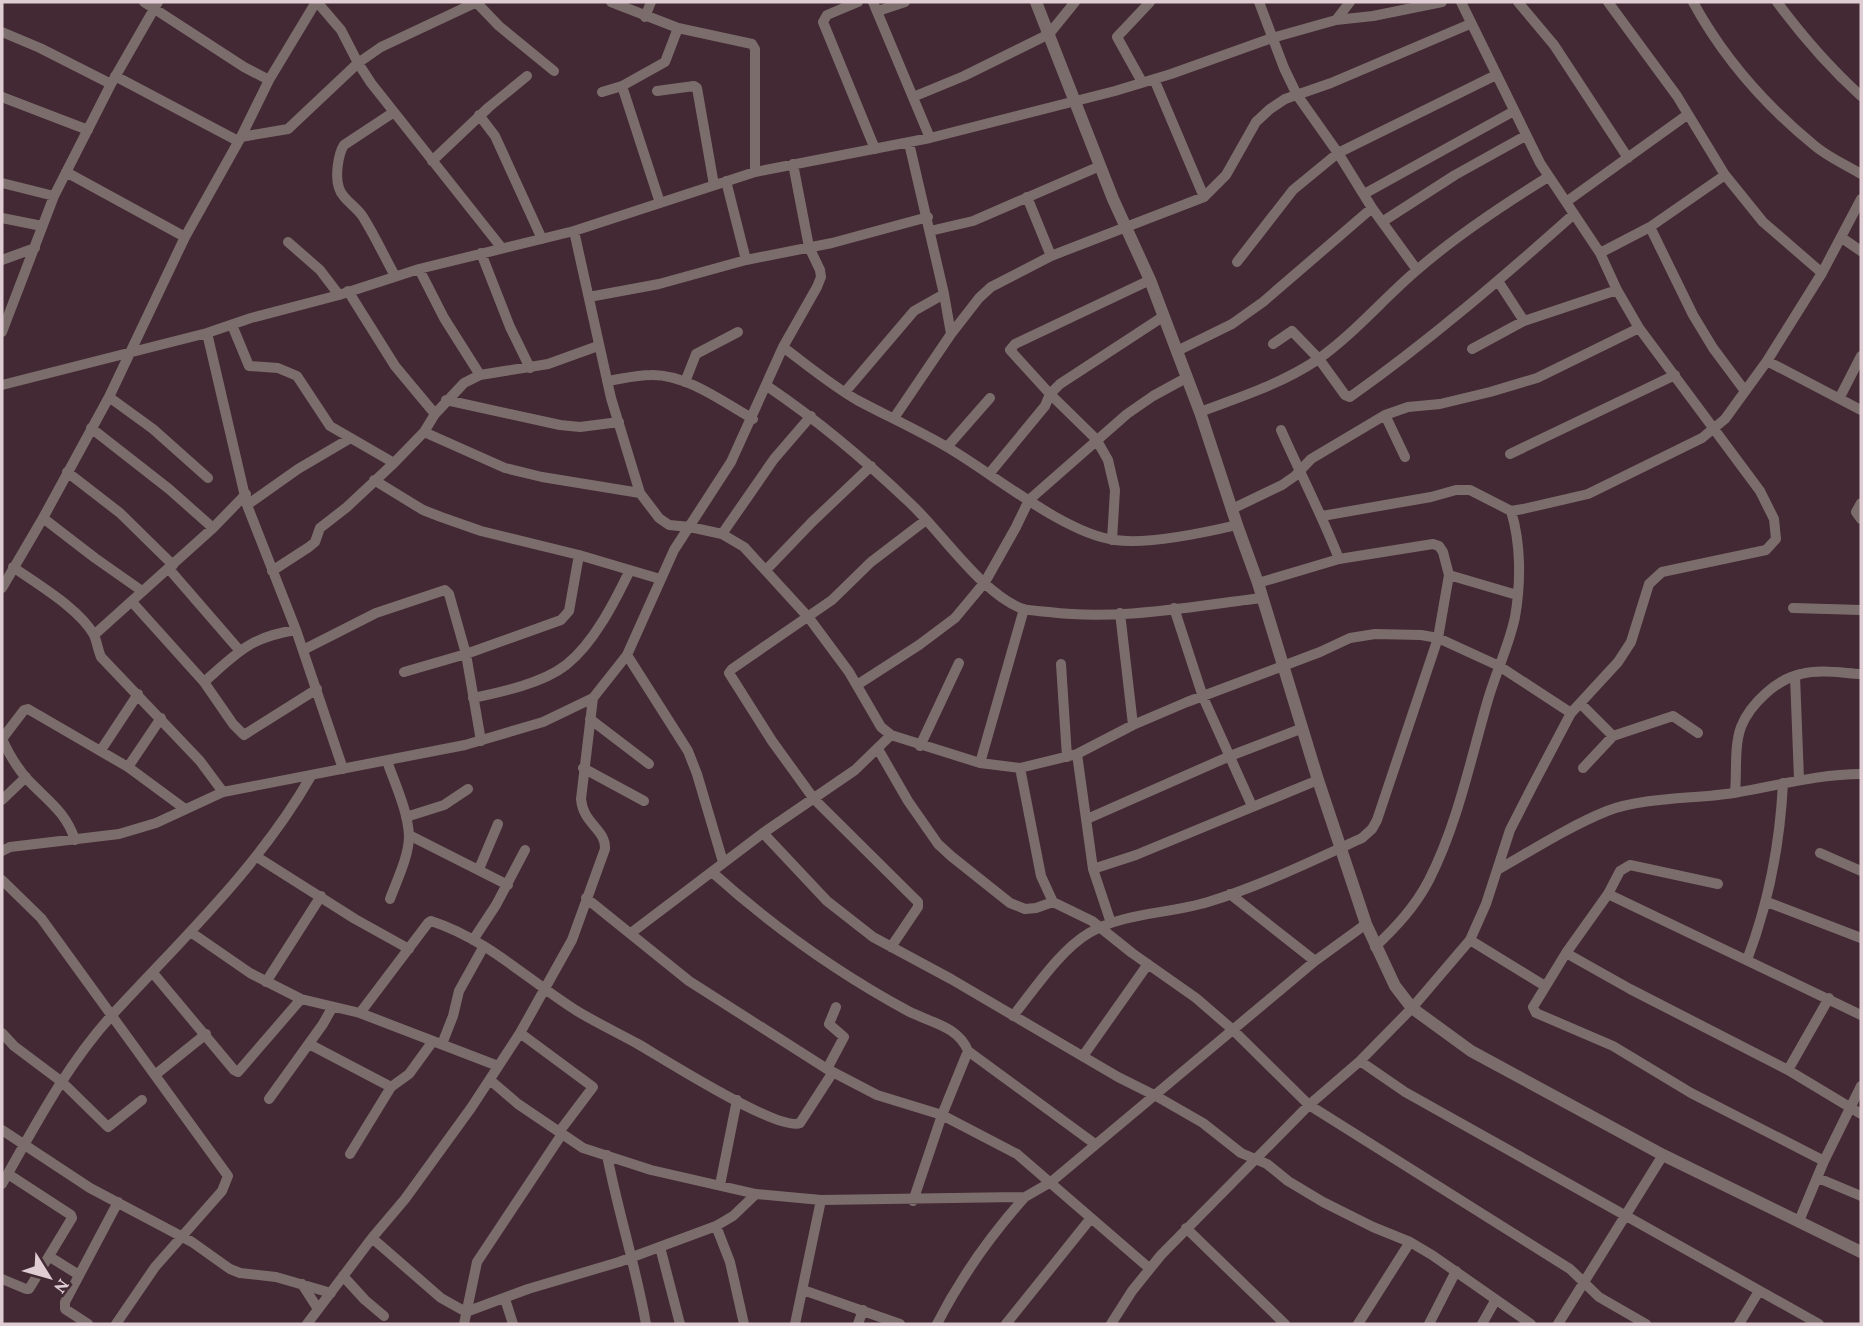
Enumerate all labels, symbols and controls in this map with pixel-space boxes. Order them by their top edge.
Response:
north arrow [14,1242,84,1312]
text: N [50,1275,74,1298]

